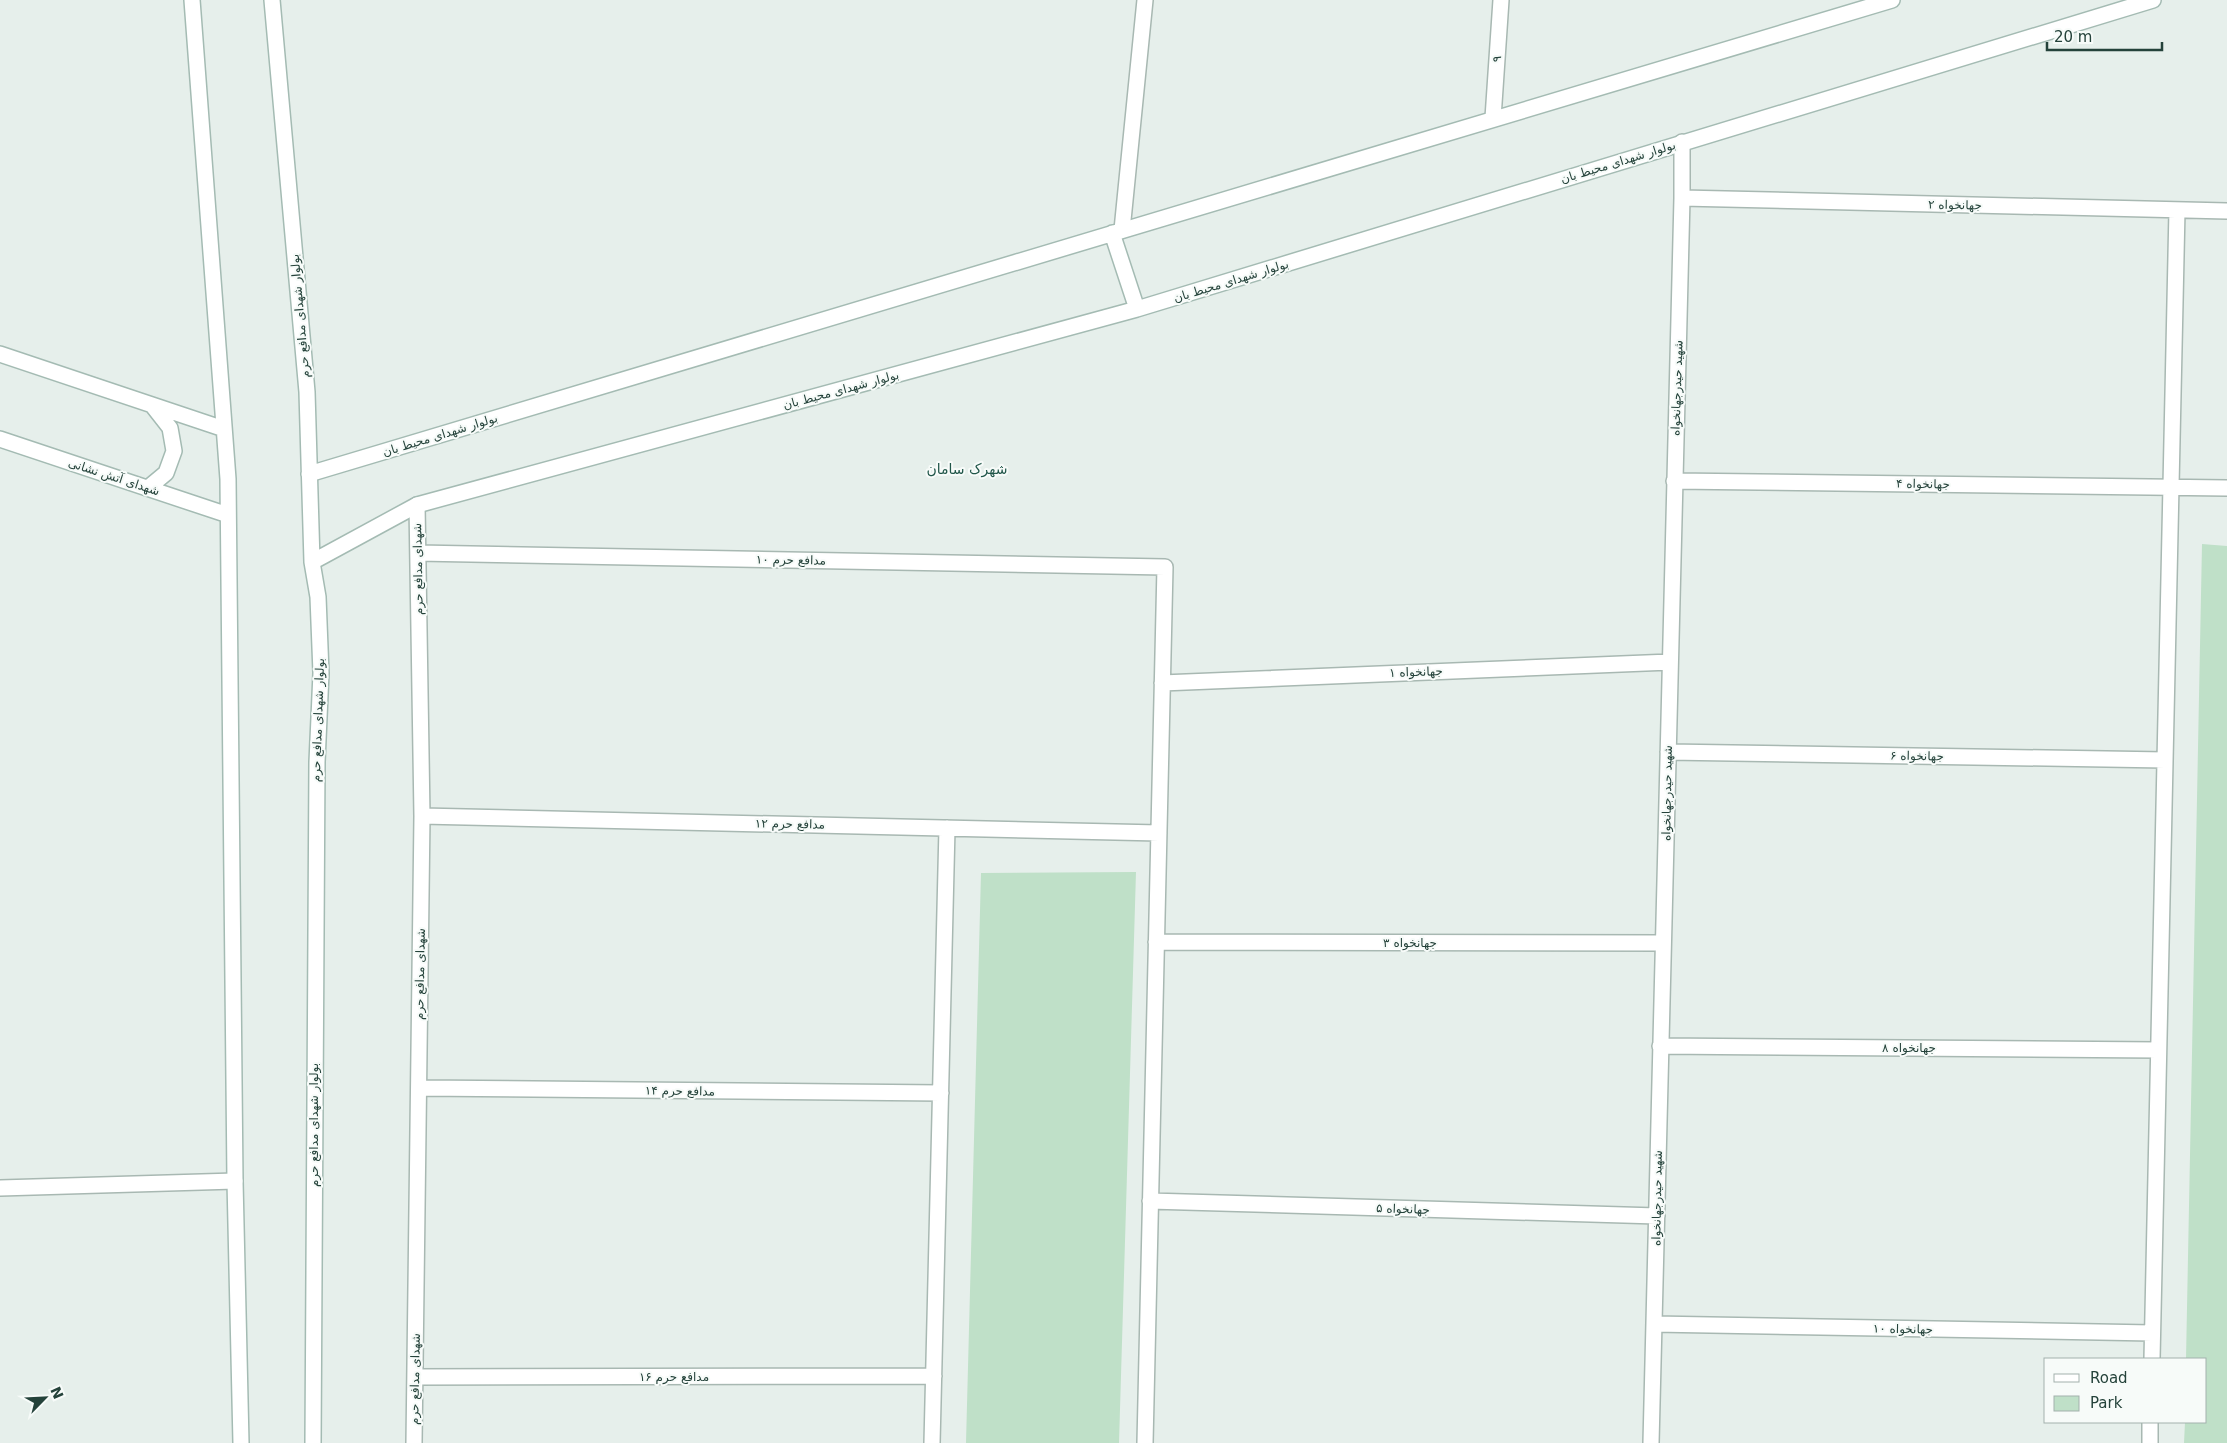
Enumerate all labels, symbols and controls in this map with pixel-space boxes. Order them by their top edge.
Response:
scale bar [2047,20,2162,52]
text: 20 m [2054,28,2092,46]
street label: ۹ [1490,55,1504,63]
street label: بولوار شهدای محیط بان [1559,138,1678,187]
street label: جهانخواه ۲ [1928,198,1982,213]
street label: بولوار شهدای مدافع حرم [288,253,313,378]
street label: بولوار شهدای محیط بان [1172,257,1291,306]
street label: شهید حیدرجهانخواه [1668,340,1687,436]
street label: بولوار شهدای محیط بان [781,368,901,413]
street label: بولوار شهدای محیط بان [381,411,500,460]
street label: شهدای آتش نشانی [66,455,162,499]
district label: شهرک سامان [927,461,1007,478]
street label: جهانخواه ۴ [1896,477,1950,492]
street label: شهدای مدافع حرم [410,523,427,615]
street label: مدافع حرم ۱۰ [756,552,826,569]
street label: بولوار شهدای مدافع حرم [309,658,328,782]
street label: جهانخواه ۱ [1389,664,1443,681]
street label: شهید حیدرجهانخواه [1659,745,1676,841]
street label: جهانخواه ۶ [1890,749,1944,764]
street label: مدافع حرم ۱۲ [755,816,825,833]
street label: شهدای مدافع حرم [412,928,429,1020]
street label: جهانخواه ۳ [1383,936,1437,951]
street label: جهانخواه ۸ [1882,1041,1936,1056]
street label: بولوار شهدای مدافع حرم [307,1063,322,1187]
street label: مدافع حرم ۱۴ [645,1083,715,1100]
street label: شهید حیدرجهانخواه [1649,1150,1666,1246]
street label: جهانخواه ۵ [1376,1201,1430,1218]
street label: جهانخواه ۱۰ [1873,1321,1933,1338]
street label: شهدای مدافع حرم [407,1333,424,1425]
legend [2044,1358,2207,1423]
text: Road [2090,1369,2128,1387]
street label: مدافع حرم ۱۶ [639,1370,709,1385]
north arrow [20,1373,70,1423]
text: N [47,1384,67,1401]
text: Park [2090,1394,2123,1412]

